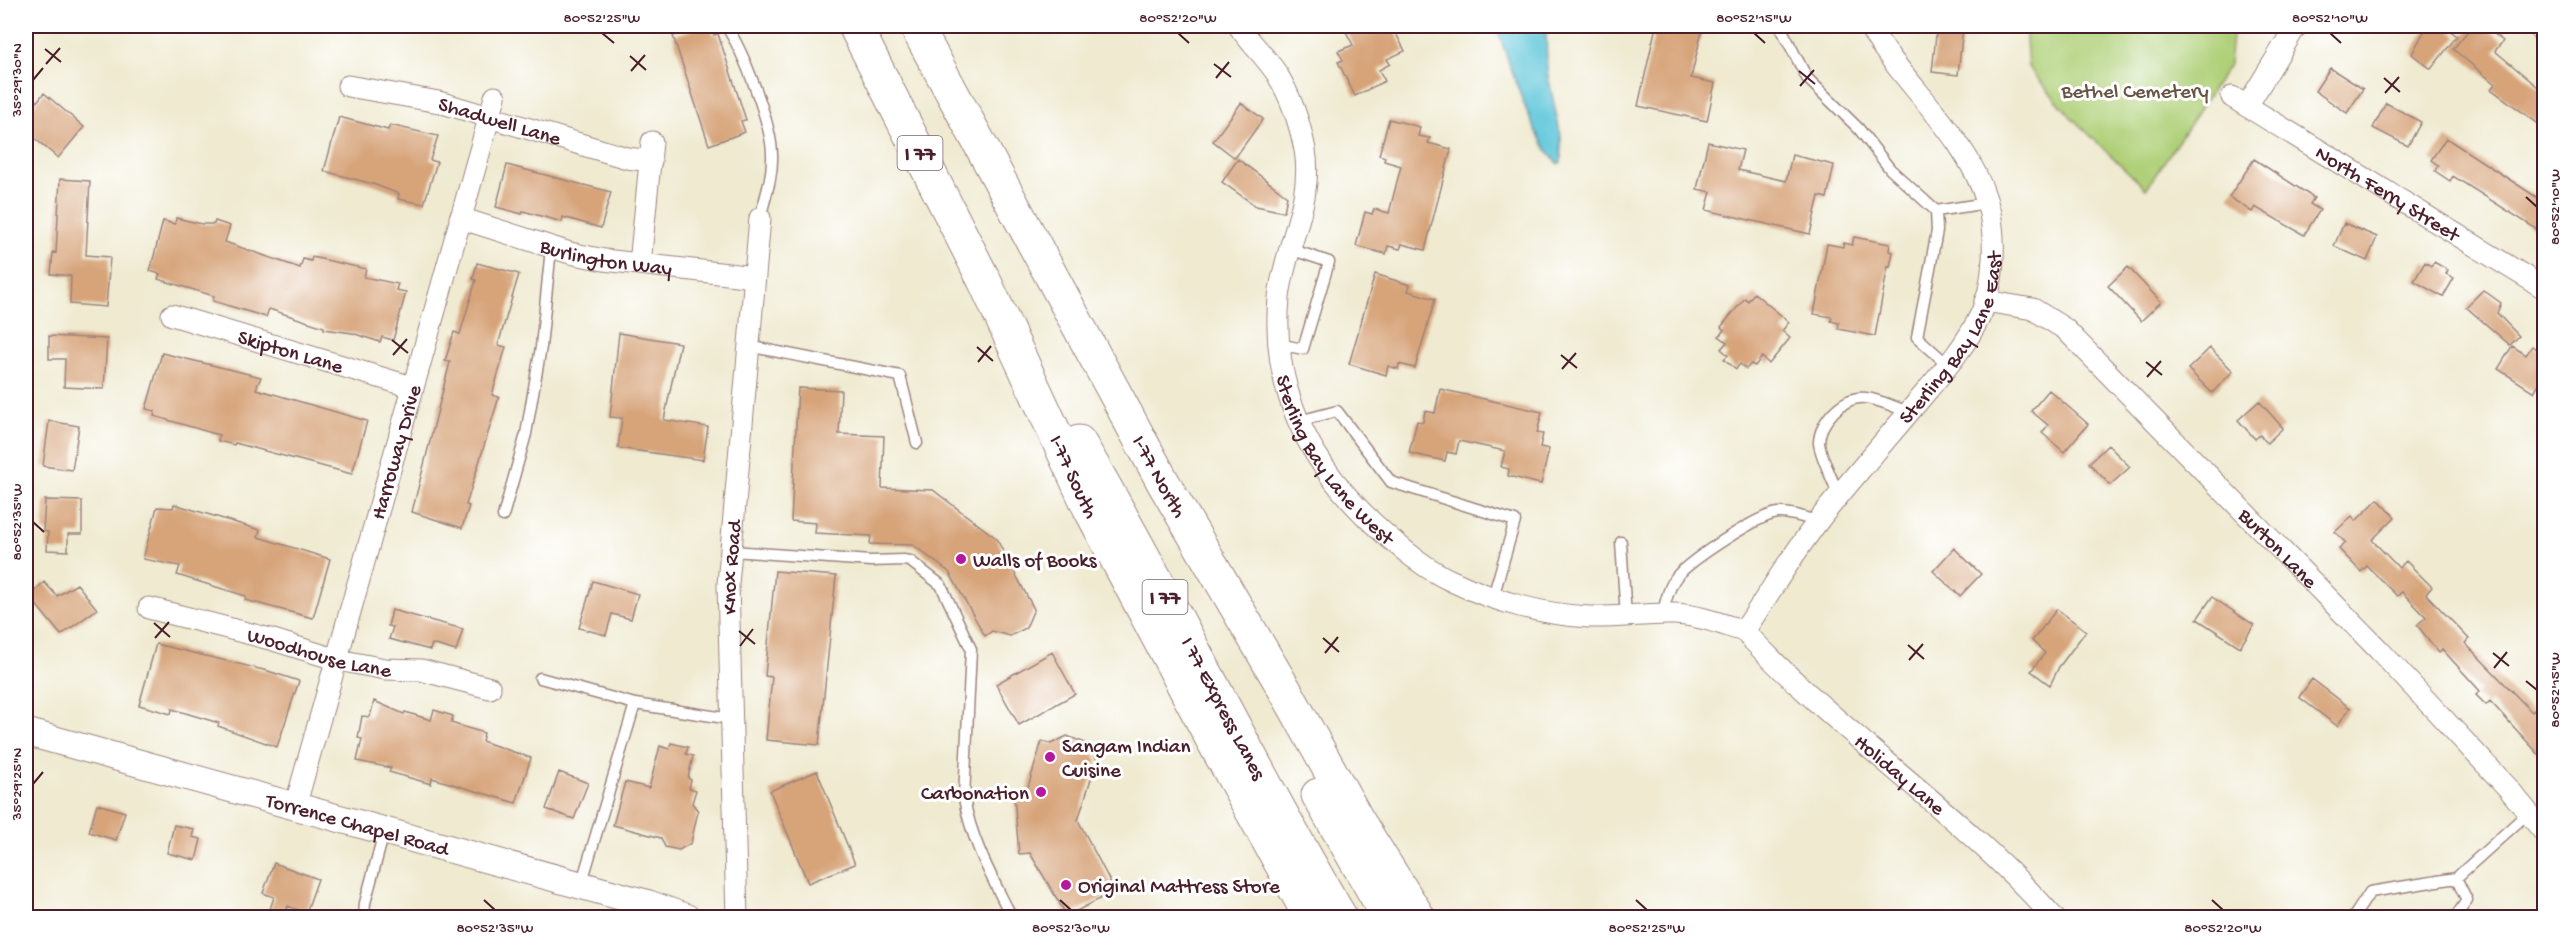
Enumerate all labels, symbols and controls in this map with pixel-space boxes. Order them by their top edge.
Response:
text: 80°52'25"W [564,10,641,28]
text: 80°52'20"W [1139,10,1217,28]
text: 80°52'15"W [1716,10,1792,28]
text: 80°52'10"W [2292,10,2368,28]
text: 35°29'30"N [9,43,27,118]
park label: Bethel Cemetery [2060,81,2209,106]
street label: Shadwell Lane [435,93,564,154]
road number: I 77 [898,136,942,170]
street label: North Ferry Street [2309,142,2465,250]
text: 80°52'10"W [2547,169,2565,245]
street label: Burlington Way [535,235,673,284]
street label: Sterling Bay Lane East [1895,249,2009,431]
street label: Skipton Lane [234,326,347,382]
street label: Sterling Bay Lane West [1268,373,1399,554]
street label: Harroway Drive [368,382,430,523]
street label: I-77 South [1042,432,1102,524]
street label: I-77 North [1124,432,1190,523]
text: 80°52'35"W [9,483,27,561]
street label: Burton Lane [2231,504,2322,596]
street label: Knox Road [719,518,750,615]
place label: Walls of Books [973,550,1098,575]
marker: Walls of Books [954,552,968,566]
road number: I 77 [1142,580,1188,614]
street label: Woodhouse Lane [244,625,392,685]
street label: I 77 Express Lanes [1173,634,1270,786]
text: 80°52'15"W [2547,652,2565,728]
street label: Holiday Lane [1847,731,1950,823]
place label: Sangam Indian Cuisine [1062,736,1190,785]
text: 35°29'25"N [9,748,27,821]
marker: Sangam Indian Cuisine [1043,750,1057,764]
place label: Carbonation [921,783,1029,808]
marker: Carbonation [1034,785,1048,799]
street label: Torrence Chapel Road [261,789,453,865]
place label: Original Mattress Store [1078,876,1281,901]
marker: Original Mattress Store [1059,878,1073,892]
text: 80°52'35"W [456,920,534,938]
text: 80°52'30"W [1032,920,1110,938]
text: 80°52'25"W [1609,920,1686,938]
text: 80°52'20"W [2184,920,2262,938]

